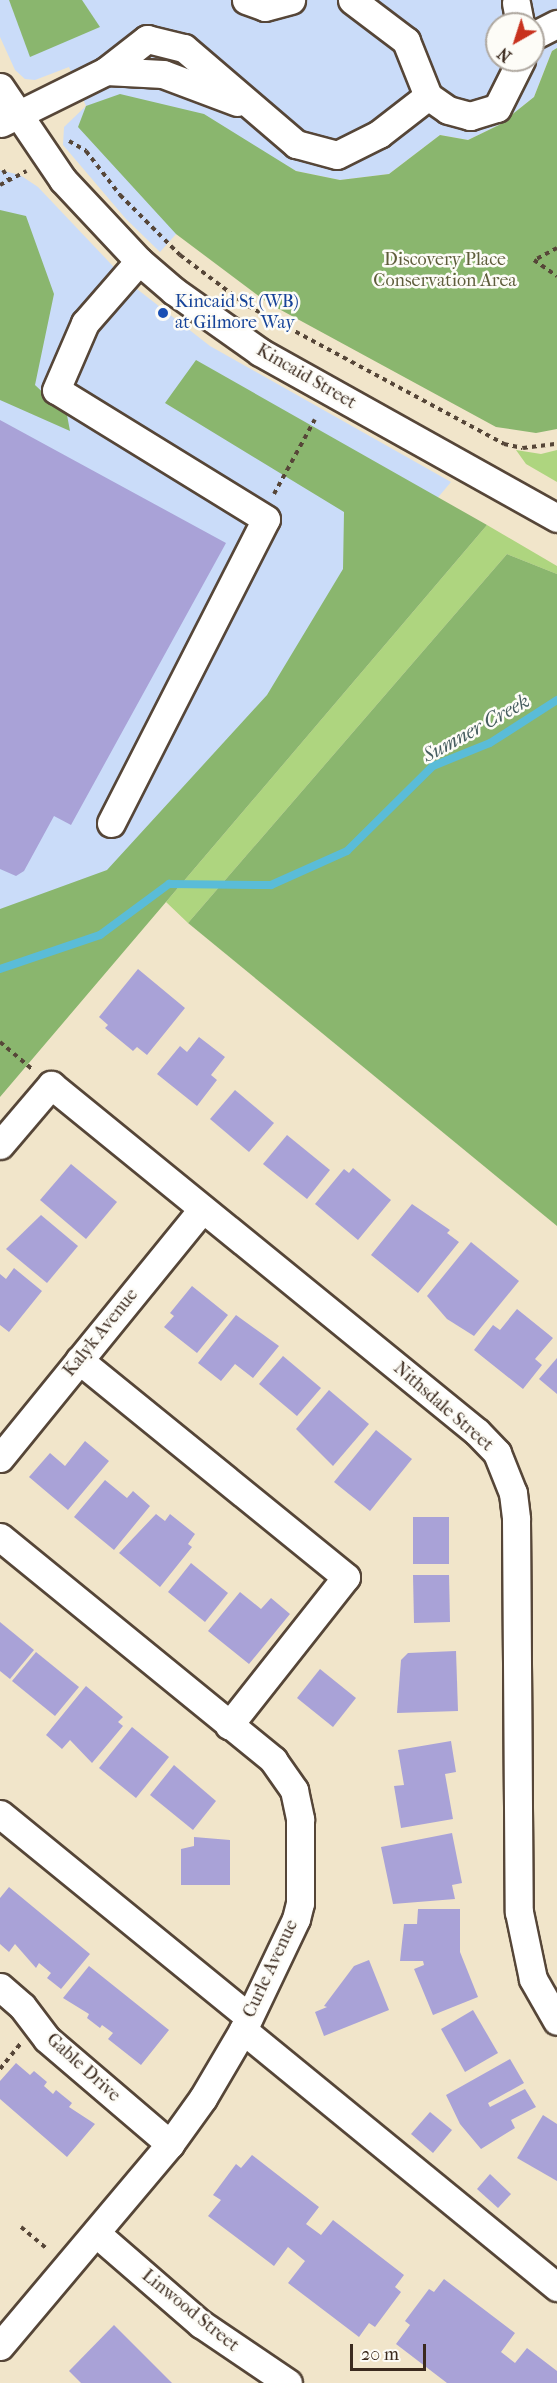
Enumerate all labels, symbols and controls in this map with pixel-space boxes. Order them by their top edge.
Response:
north arrow [485,12,545,72]
text: N [494,44,515,66]
park label: Discovery Place Conservation Area [373,250,517,292]
place label: Kincaid St (WB) at Gilmore Way [175,292,299,334]
marker: Kincaid St (WB) at Gilmore Way [156,306,170,320]
street label: Kincaid Street [252,340,360,414]
water label: Sumner Creek [418,689,534,767]
street label: Kalyk Avenue [59,1285,143,1381]
street label: Nithsdale Street [389,1358,497,1456]
street label: Curle Avenue [239,1917,303,2021]
street label: Gable Drive [42,2029,124,2107]
street label: Linwood Street [137,2265,243,2357]
scale bar [353,2332,430,2370]
text: 20 m [361,2344,399,2365]

